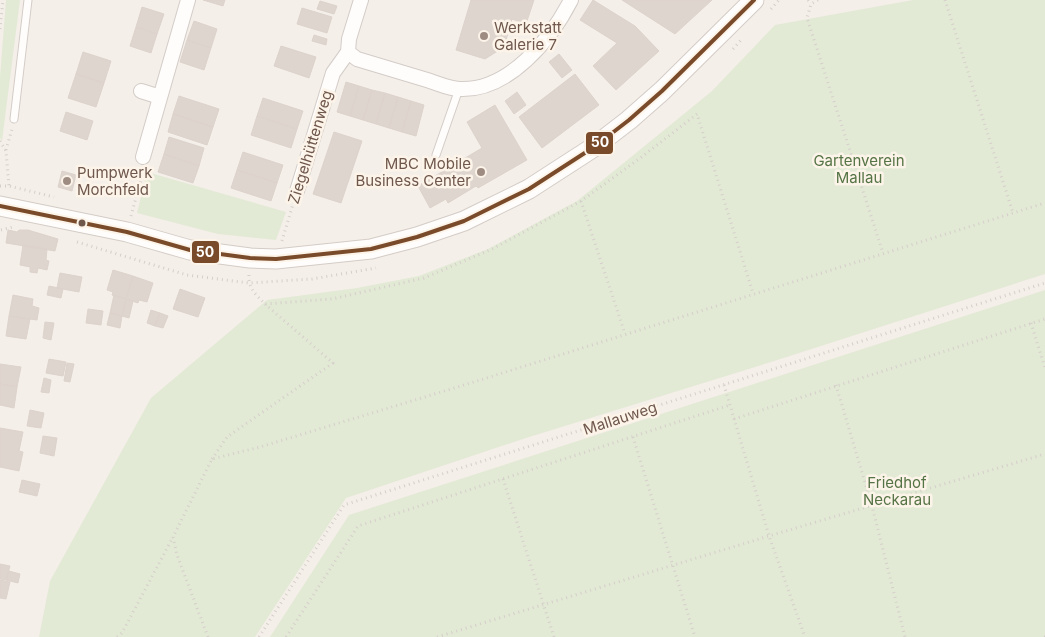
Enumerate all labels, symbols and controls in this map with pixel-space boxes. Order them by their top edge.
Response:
place label: Werkstatt Galerie 7 [494,18,562,54]
marker: Werkstatt Galerie 7 [478,30,490,42]
street label: Ziegelhüttenweg [284,88,336,206]
line badge: 50 [585,131,614,155]
text: 50 [591,133,609,150]
park label: Gartenverein Mallau [813,151,905,187]
place label: MBC Mobile Business Center [355,154,471,190]
place label: Pumpwerk Morchfeld [77,163,153,199]
marker: MBC Mobile Business Center [475,166,487,178]
marker: Pumpwerk Morchfeld [61,175,73,187]
unlabelled marker [77,218,87,228]
line badge: 50 [191,240,220,264]
text: 50 [196,243,214,260]
street label: Mallauweg [581,397,659,439]
park label: Friedhof Neckarau [863,473,931,509]

